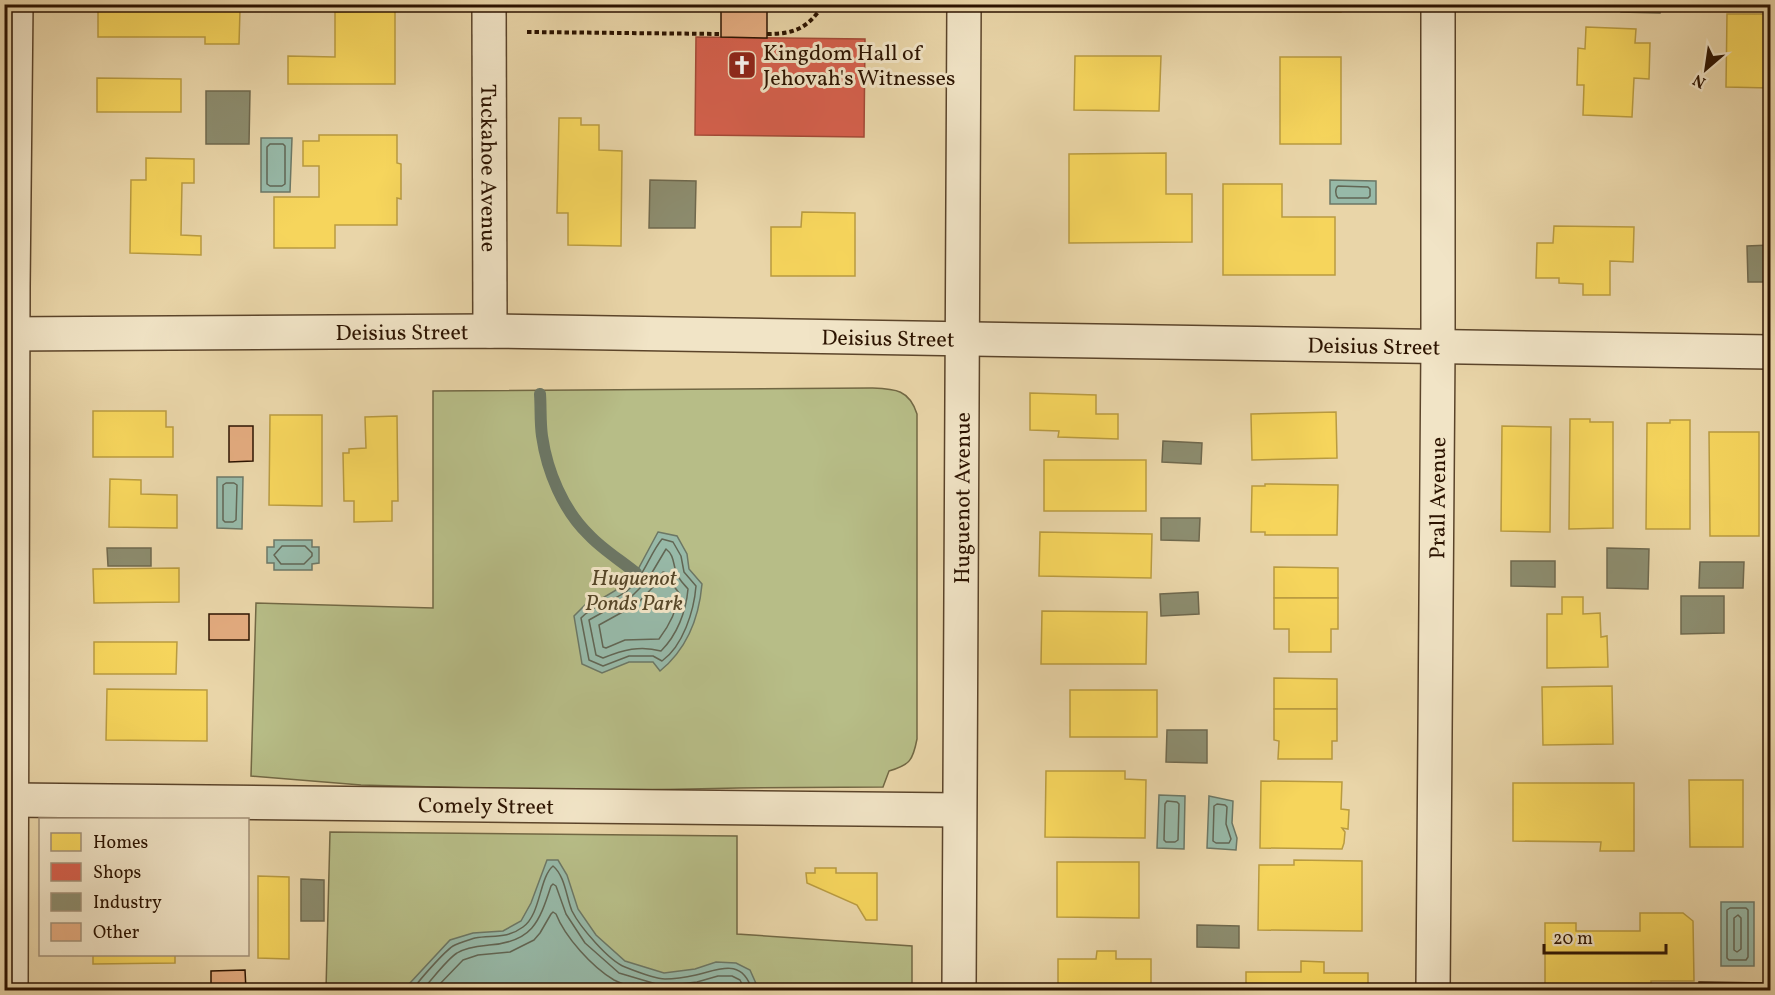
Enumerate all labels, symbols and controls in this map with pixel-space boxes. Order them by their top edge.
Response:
place label: Kingdom Hall of Jehovah's Witnesses [763,39,955,95]
north arrow [1676,39,1736,99]
church icon: Kingdom Hall of Jehovah's Witnesses [726,49,758,81]
text: N [1689,68,1710,93]
street label: Tuckahoe Avenue [471,84,503,252]
street label: Deisius Street [335,318,469,350]
street label: Deisius Street [821,323,955,357]
street label: Deisius Street [1307,331,1441,365]
street label: Huguenot Avenue [948,412,980,584]
street label: Prall Avenue [1423,437,1455,559]
park label: Huguenot Ponds Park [585,564,683,620]
street label: Comely Street [418,791,554,824]
legend [39,818,249,956]
text: Homes [93,831,148,856]
text: Shops [93,861,141,886]
text: Industry [93,891,162,916]
scale bar [1544,917,1666,955]
text: Other [93,921,140,946]
text: 20 m [1553,927,1593,952]

